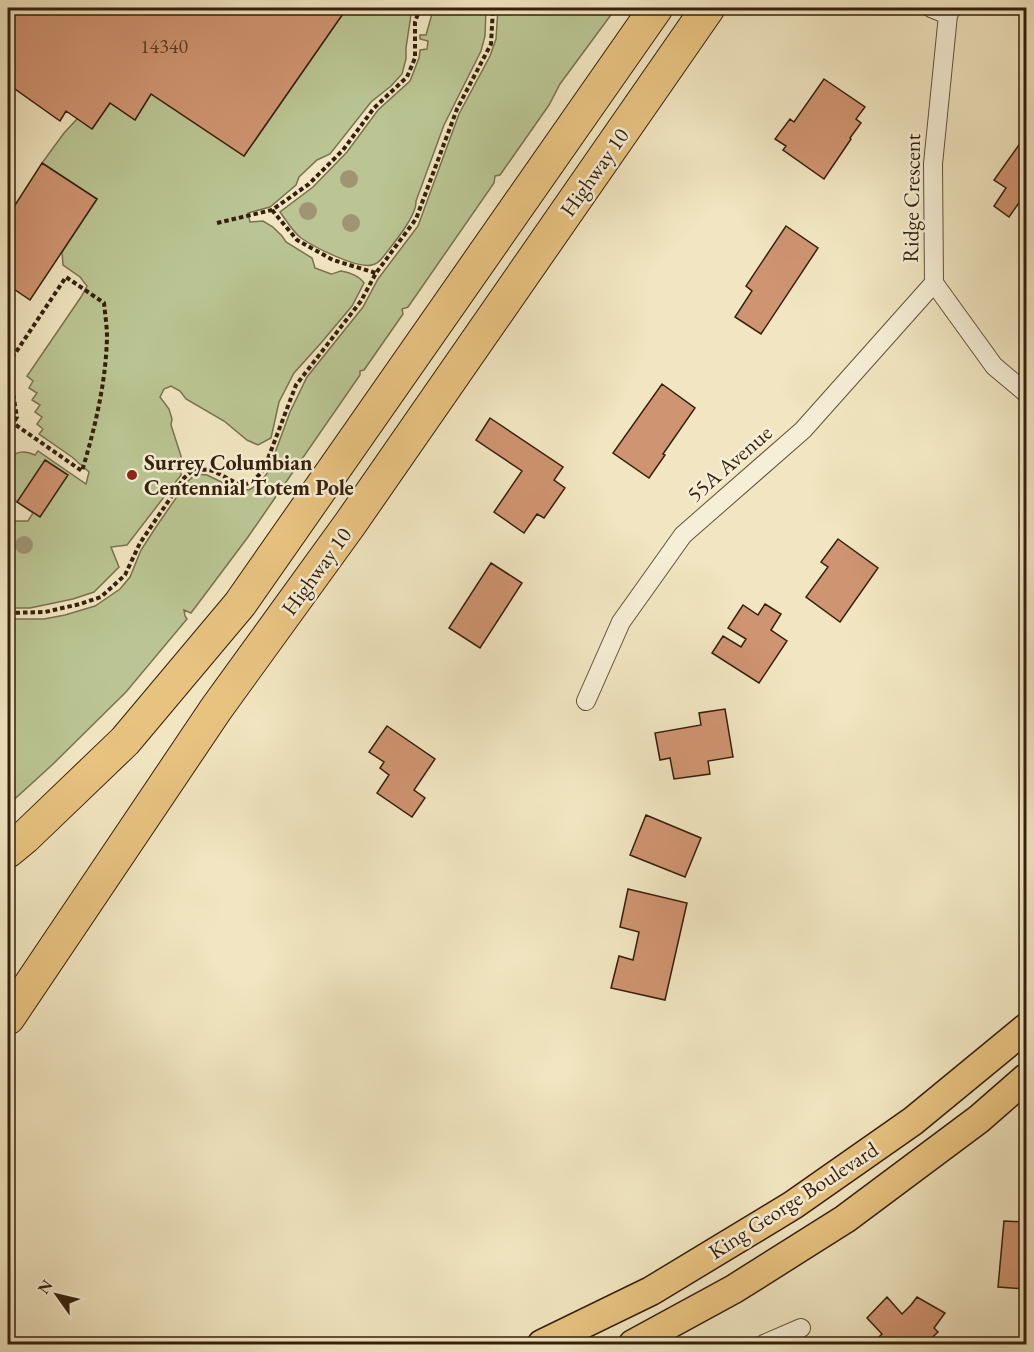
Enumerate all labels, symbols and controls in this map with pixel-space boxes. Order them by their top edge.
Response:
house number: 14340 [140,33,188,59]
street label: Highway 10 [553,122,636,222]
street label: Ridge Crescent [896,133,927,263]
street label: 55A Avenue [681,418,778,508]
place label: Surrey Columbian Centennial Totem Pole [144,448,354,502]
marker: Surrey Columbian Centennial Totem Pole [125,468,139,482]
street label: Highway 10 [275,521,358,621]
street label: King George Boulevard [703,1134,884,1266]
north arrow [27,1265,87,1325]
text: N [33,1276,57,1298]

